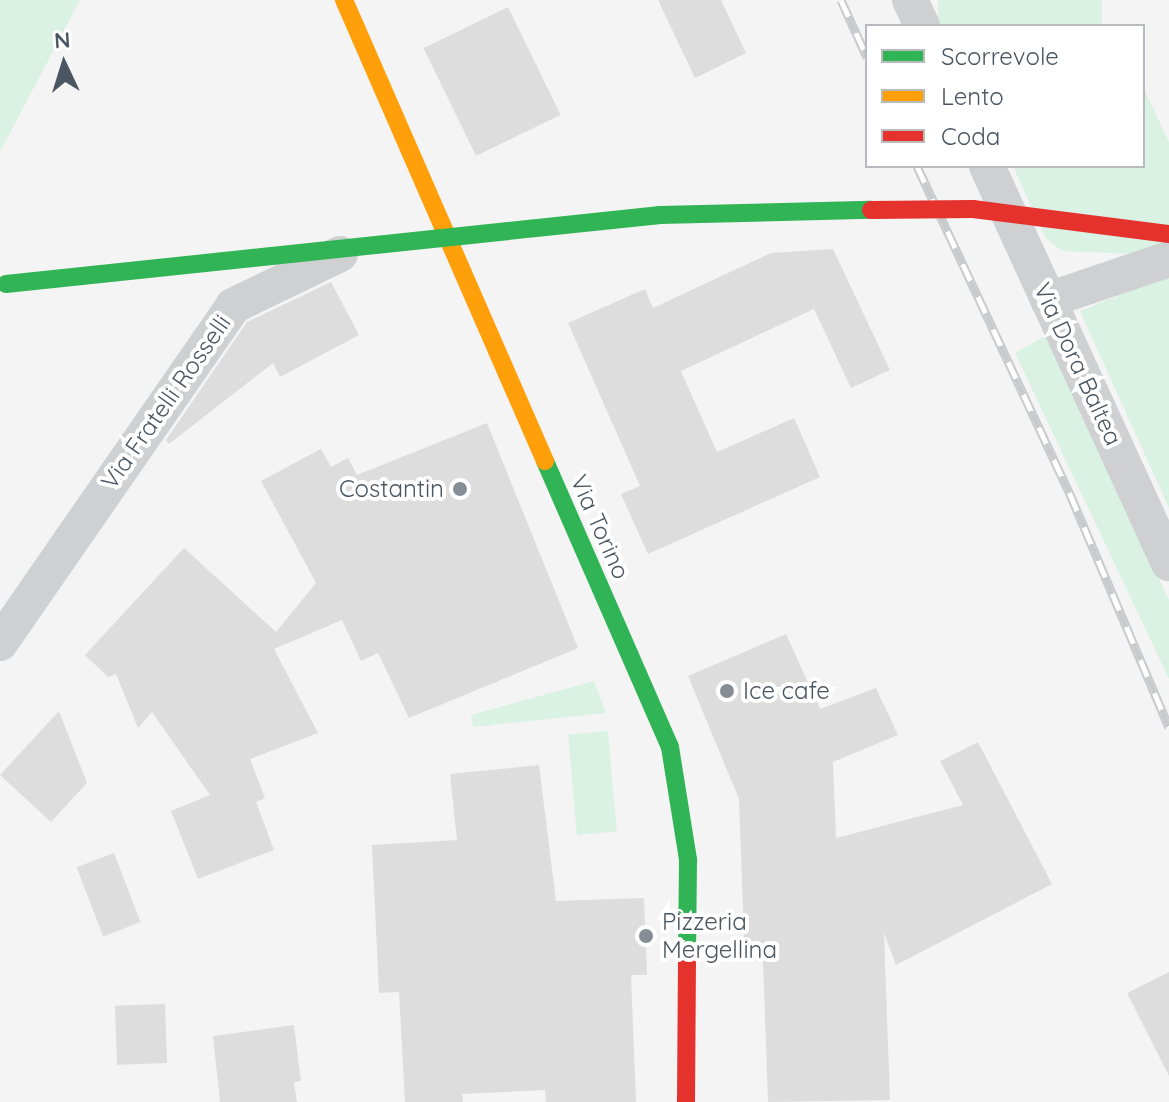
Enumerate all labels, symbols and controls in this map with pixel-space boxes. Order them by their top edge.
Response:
north arrow [24,24,104,104]
legend [865,24,1145,168]
text: N [53,26,71,55]
text: Scorrevole [941,41,1059,71]
text: Lento [941,81,1004,111]
text: Coda [941,121,1000,151]
street label: Via Dora Baltea [1028,278,1128,450]
street label: Via Fratelli Rosselli [95,309,237,495]
street label: Via Torino [564,470,636,584]
place label: Costantin [339,475,444,503]
marker: Costantin [451,480,469,498]
place label: Ice cafe [743,677,830,705]
marker: Ice cafe [718,682,736,700]
place label: Pizzeria Mergellina [662,908,777,964]
marker: Pizzeria Mergellina [637,927,655,945]

